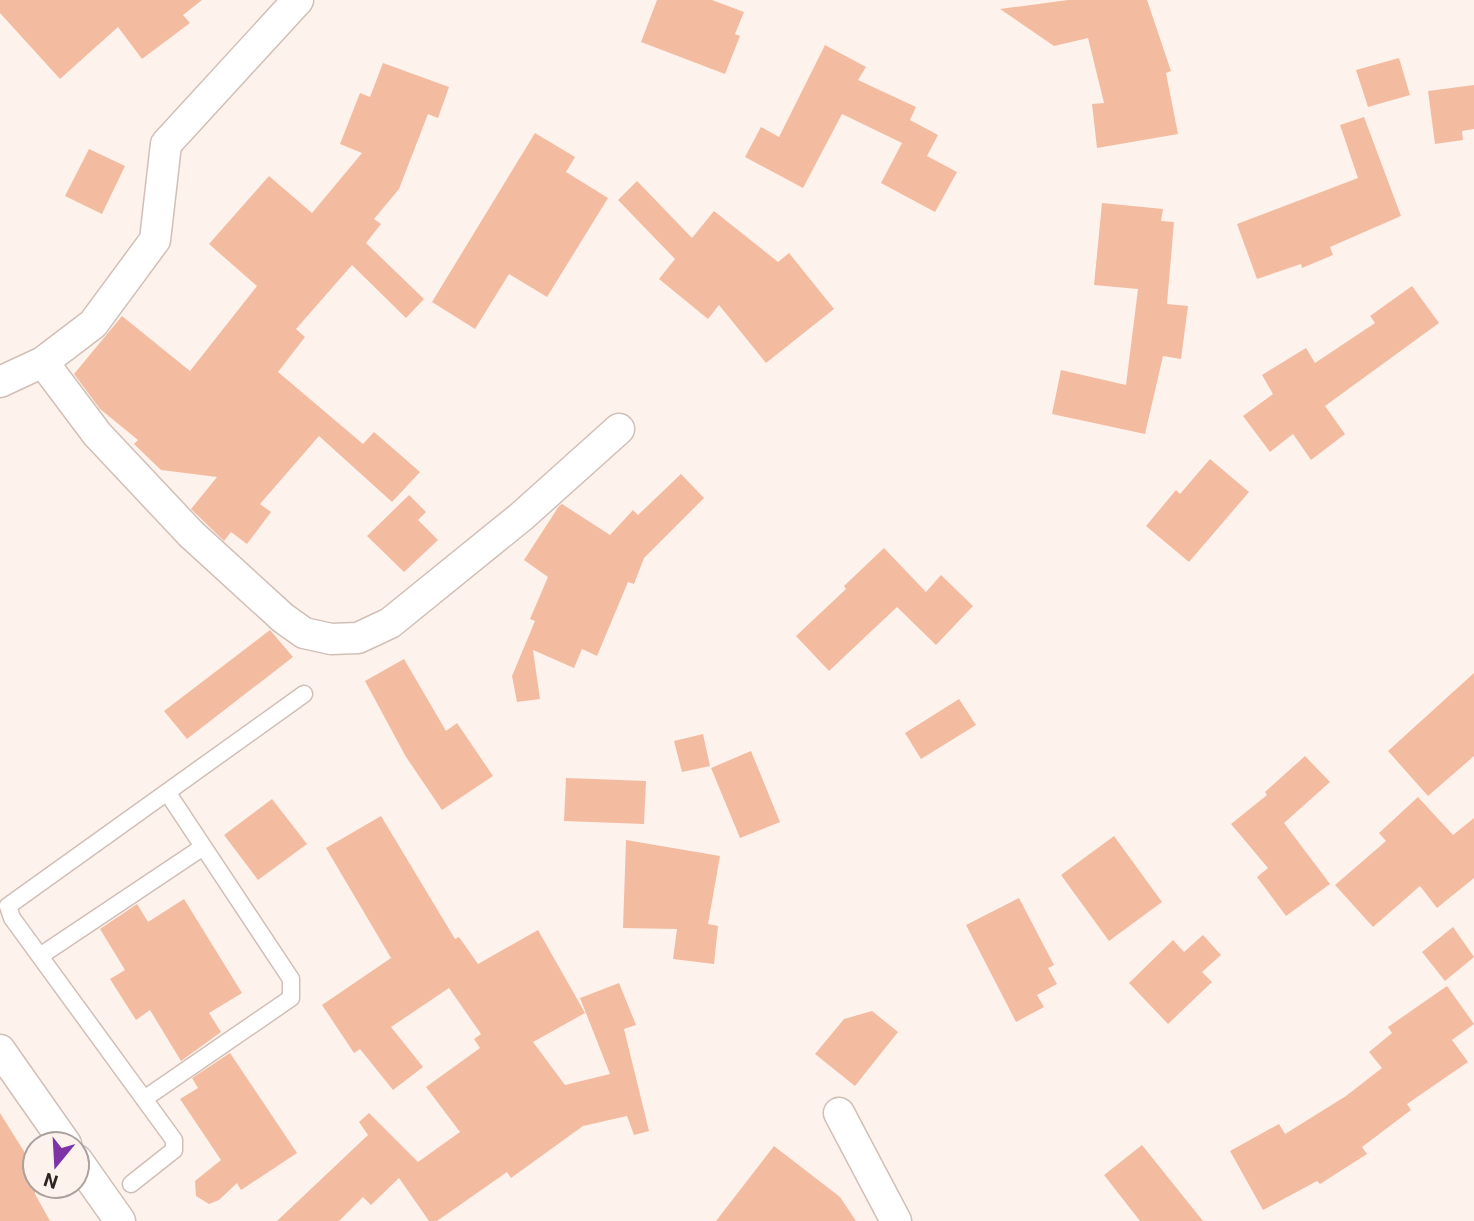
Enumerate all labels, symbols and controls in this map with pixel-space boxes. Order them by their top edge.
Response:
north arrow [21,1130,91,1200]
text: N [41,1168,61,1194]

